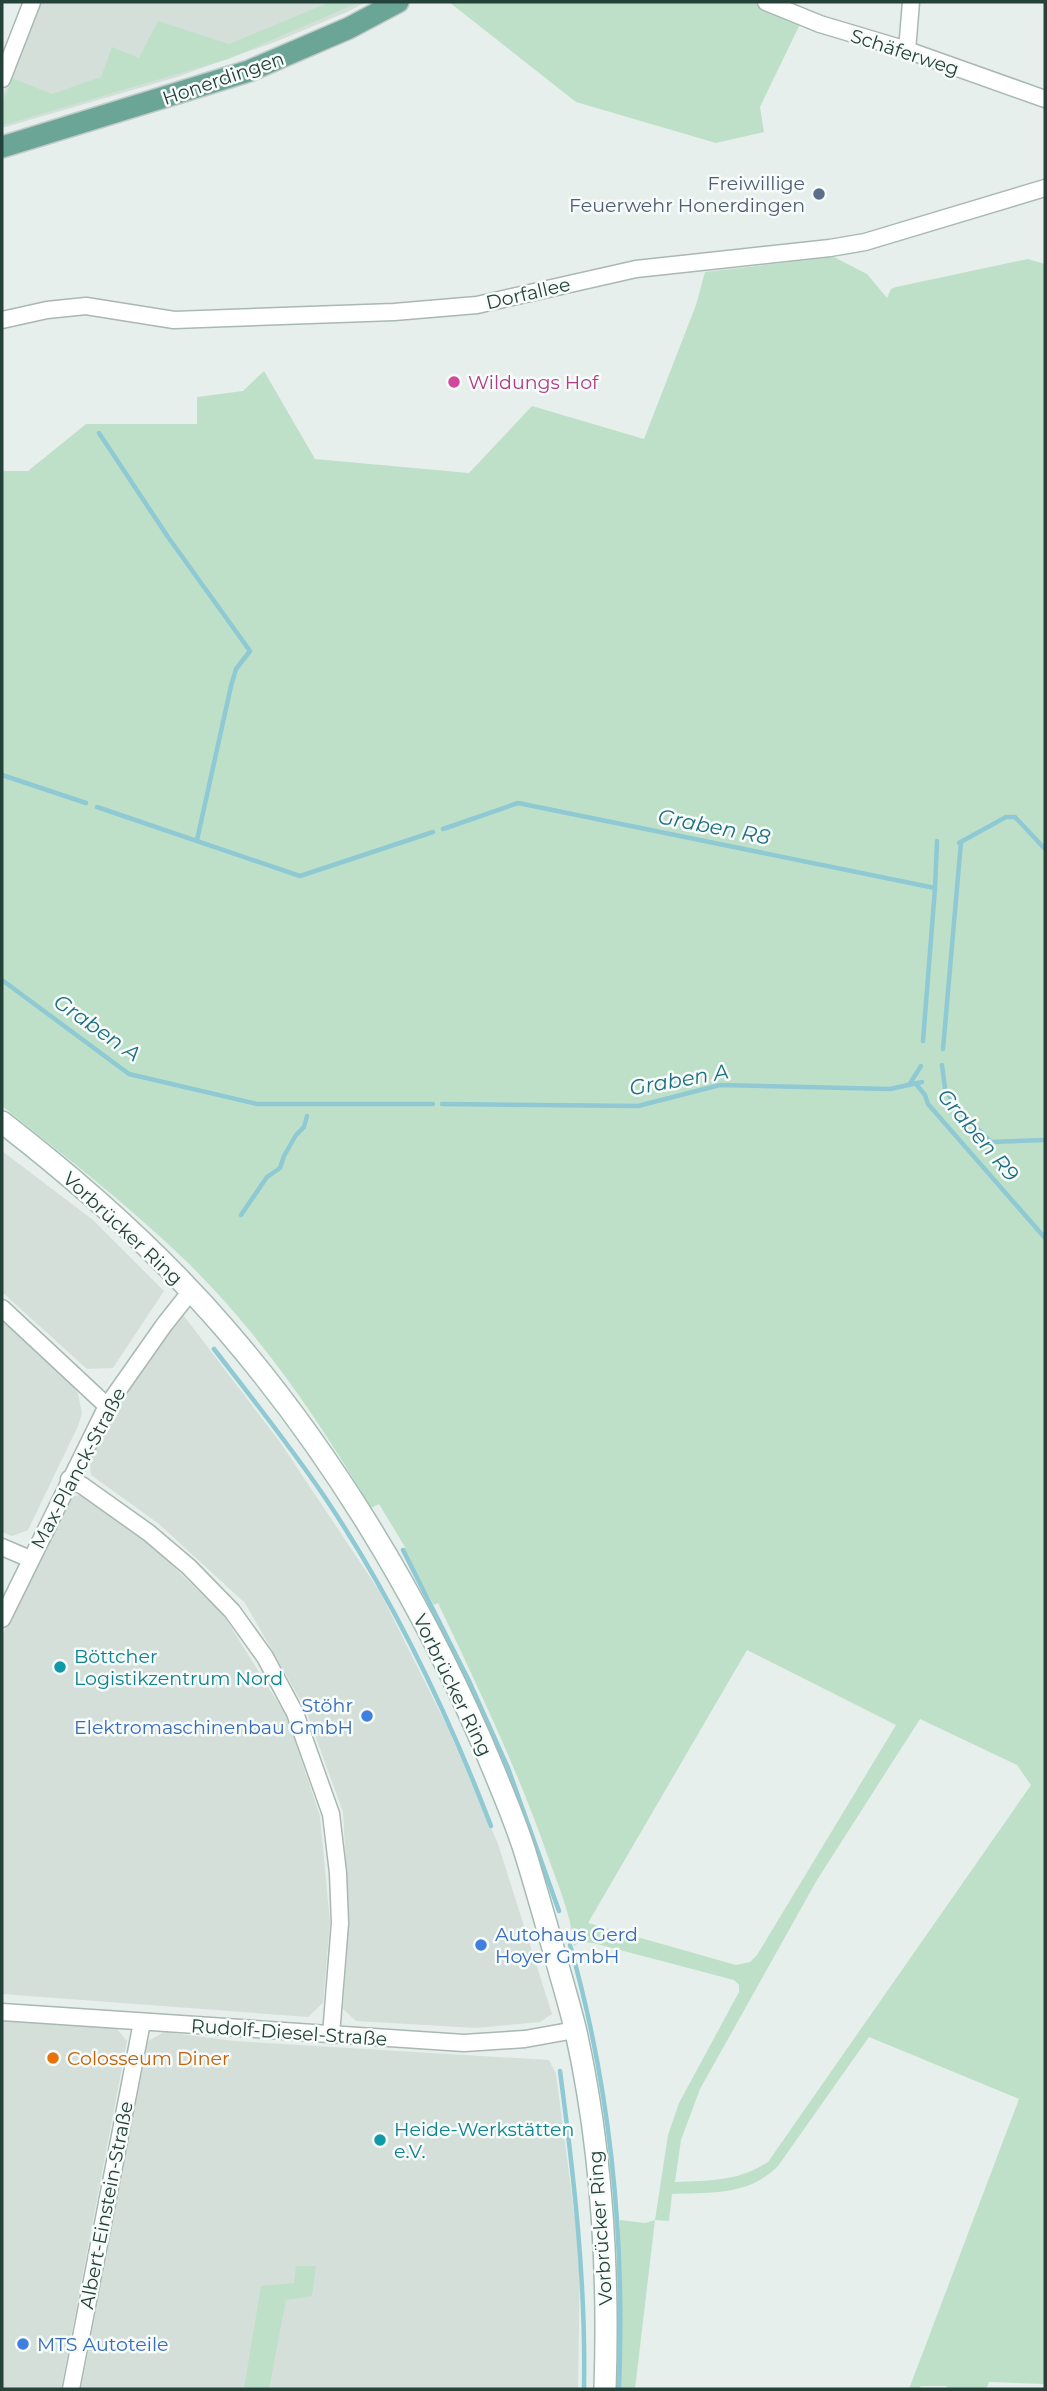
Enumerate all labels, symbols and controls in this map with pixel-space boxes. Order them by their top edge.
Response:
street label: Schäferweg [848,24,962,81]
street label: Honerdingen [159,47,287,110]
place label: Freiwillige Feuerwehr Honerdingen [569,172,805,217]
marker: Freiwillige Feuerwehr Honerdingen [811,186,827,202]
street label: Dorfallee [484,273,573,314]
place label: Wildungs Hof [468,371,600,394]
marker: Wildungs Hof [446,374,462,390]
water label: Graben R8 [656,803,772,850]
water label: Graben A [49,989,146,1067]
water label: Graben A [627,1058,730,1101]
water label: Graben R9 [932,1083,1024,1186]
street label: Vorbrücker Ring [58,1167,187,1290]
street label: Max-Planck-Straße [26,1384,131,1553]
street label: Vorbrücker Ring [408,1610,497,1760]
place label: Böttcher Logistikzentrum Nord [74,1645,283,1690]
marker: Böttcher Logistikzentrum Nord [52,1659,68,1675]
place label: Stöhr Elektromaschinenbau GmbH [74,1694,353,1739]
marker: Stöhr Elektromaschinenbau GmbH [359,1708,375,1724]
place label: Autohaus Gerd Hoyer GmbH [495,1923,638,1968]
marker: Autohaus Gerd Hoyer GmbH [473,1937,489,1953]
street label: Rudolf-Diesel-Straße [190,2014,388,2051]
place label: Colosseum Diner [67,2047,230,2070]
marker: Colosseum Diner [45,2050,61,2066]
street label: Albert-Einstein-Straße [75,2099,138,2311]
place label: Heide-Werkstätten e.V. [394,2118,574,2163]
marker: Heide-Werkstätten e.V. [372,2132,388,2148]
street label: Vorbrücker Ring [584,2150,617,2306]
place label: MTS Autoteile [37,2333,169,2356]
marker: MTS Autoteile [15,2336,31,2352]

